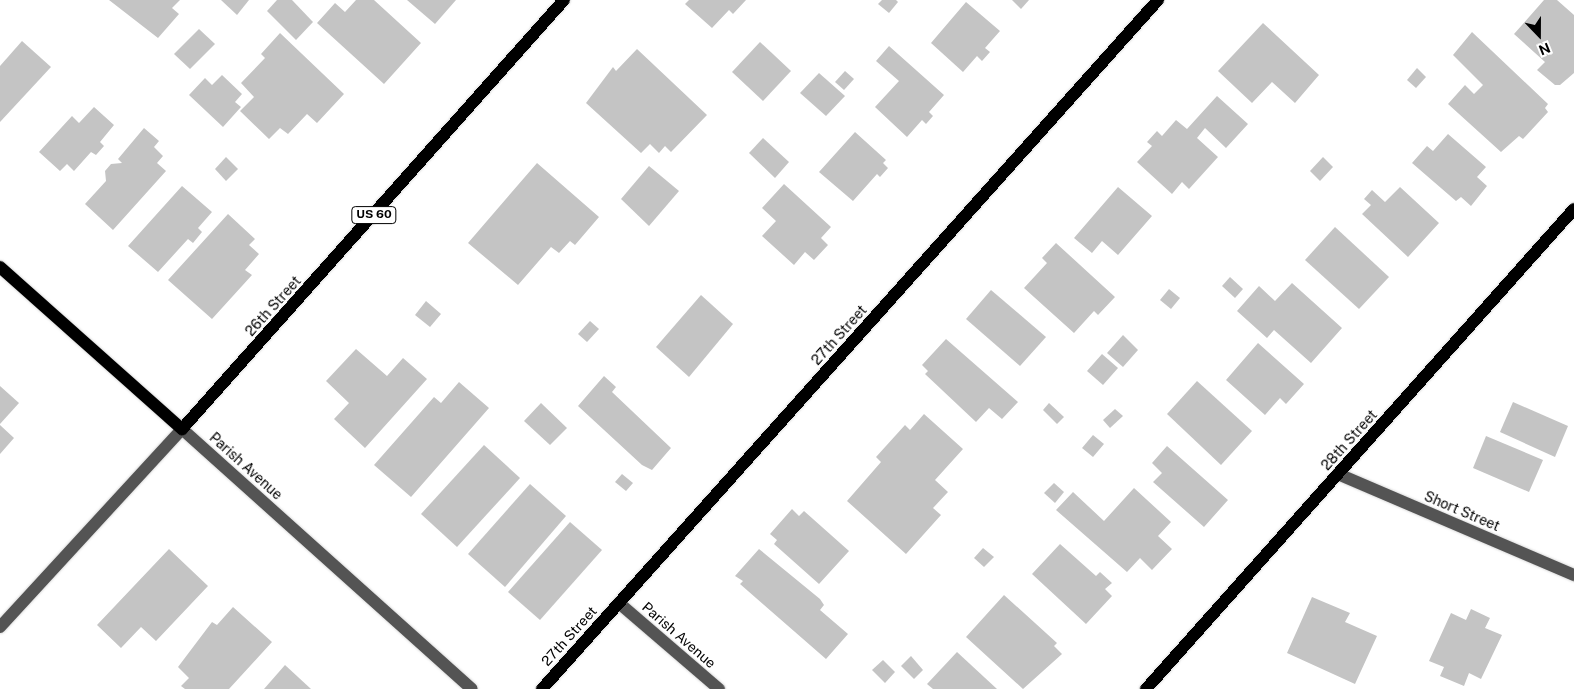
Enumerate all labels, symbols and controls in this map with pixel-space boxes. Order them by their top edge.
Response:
north arrow [1514,10,1564,60]
text: N [1537,39,1553,58]
road number: US 60 [350,206,398,224]
street label: 26th Street [242,273,304,339]
street label: 27th Street [808,302,870,368]
street label: 28th Street [1318,406,1380,474]
street label: Parish Avenue [206,429,286,503]
street label: Short Street [1422,488,1502,534]
street label: Parish Avenue [639,598,719,672]
street label: 27th Street [538,603,600,669]

